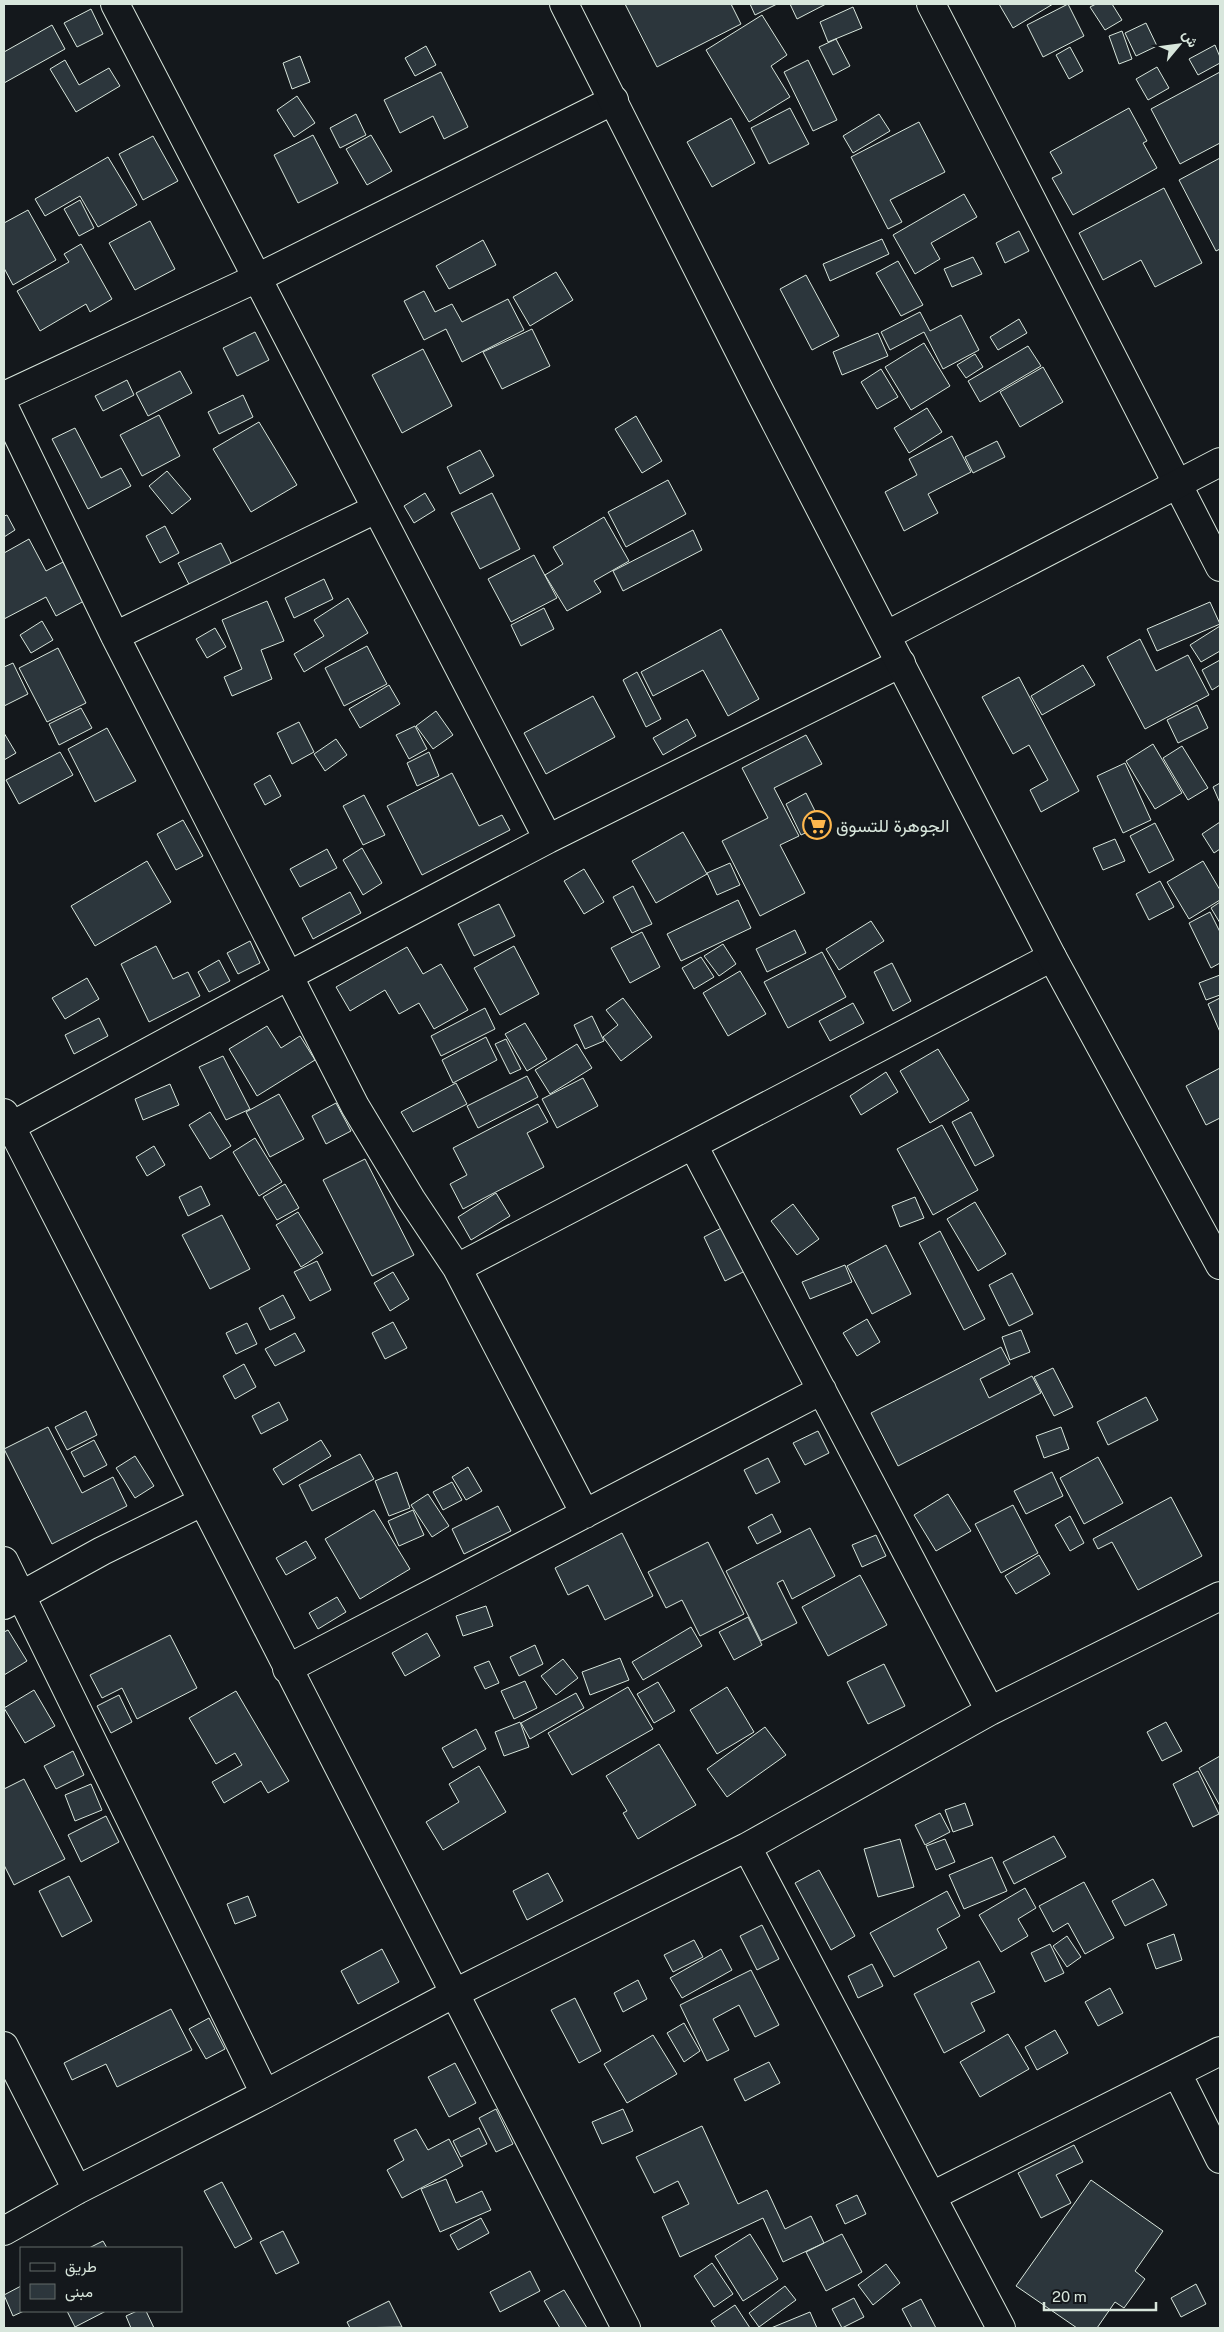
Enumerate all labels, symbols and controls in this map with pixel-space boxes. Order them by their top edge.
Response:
north arrow [1154,20,1204,70]
text: ش [1178,27,1202,51]
supermarket icon: الجوهرة للتسوق [802,810,832,840]
place label: الجوهرة للتسوق [836,815,949,837]
legend [20,2247,182,2312]
text: طريق [65,2258,97,2277]
scale bar [1044,2280,1156,2312]
text: مبنى [65,2283,93,2302]
text: 20 m [1052,2288,1087,2305]

